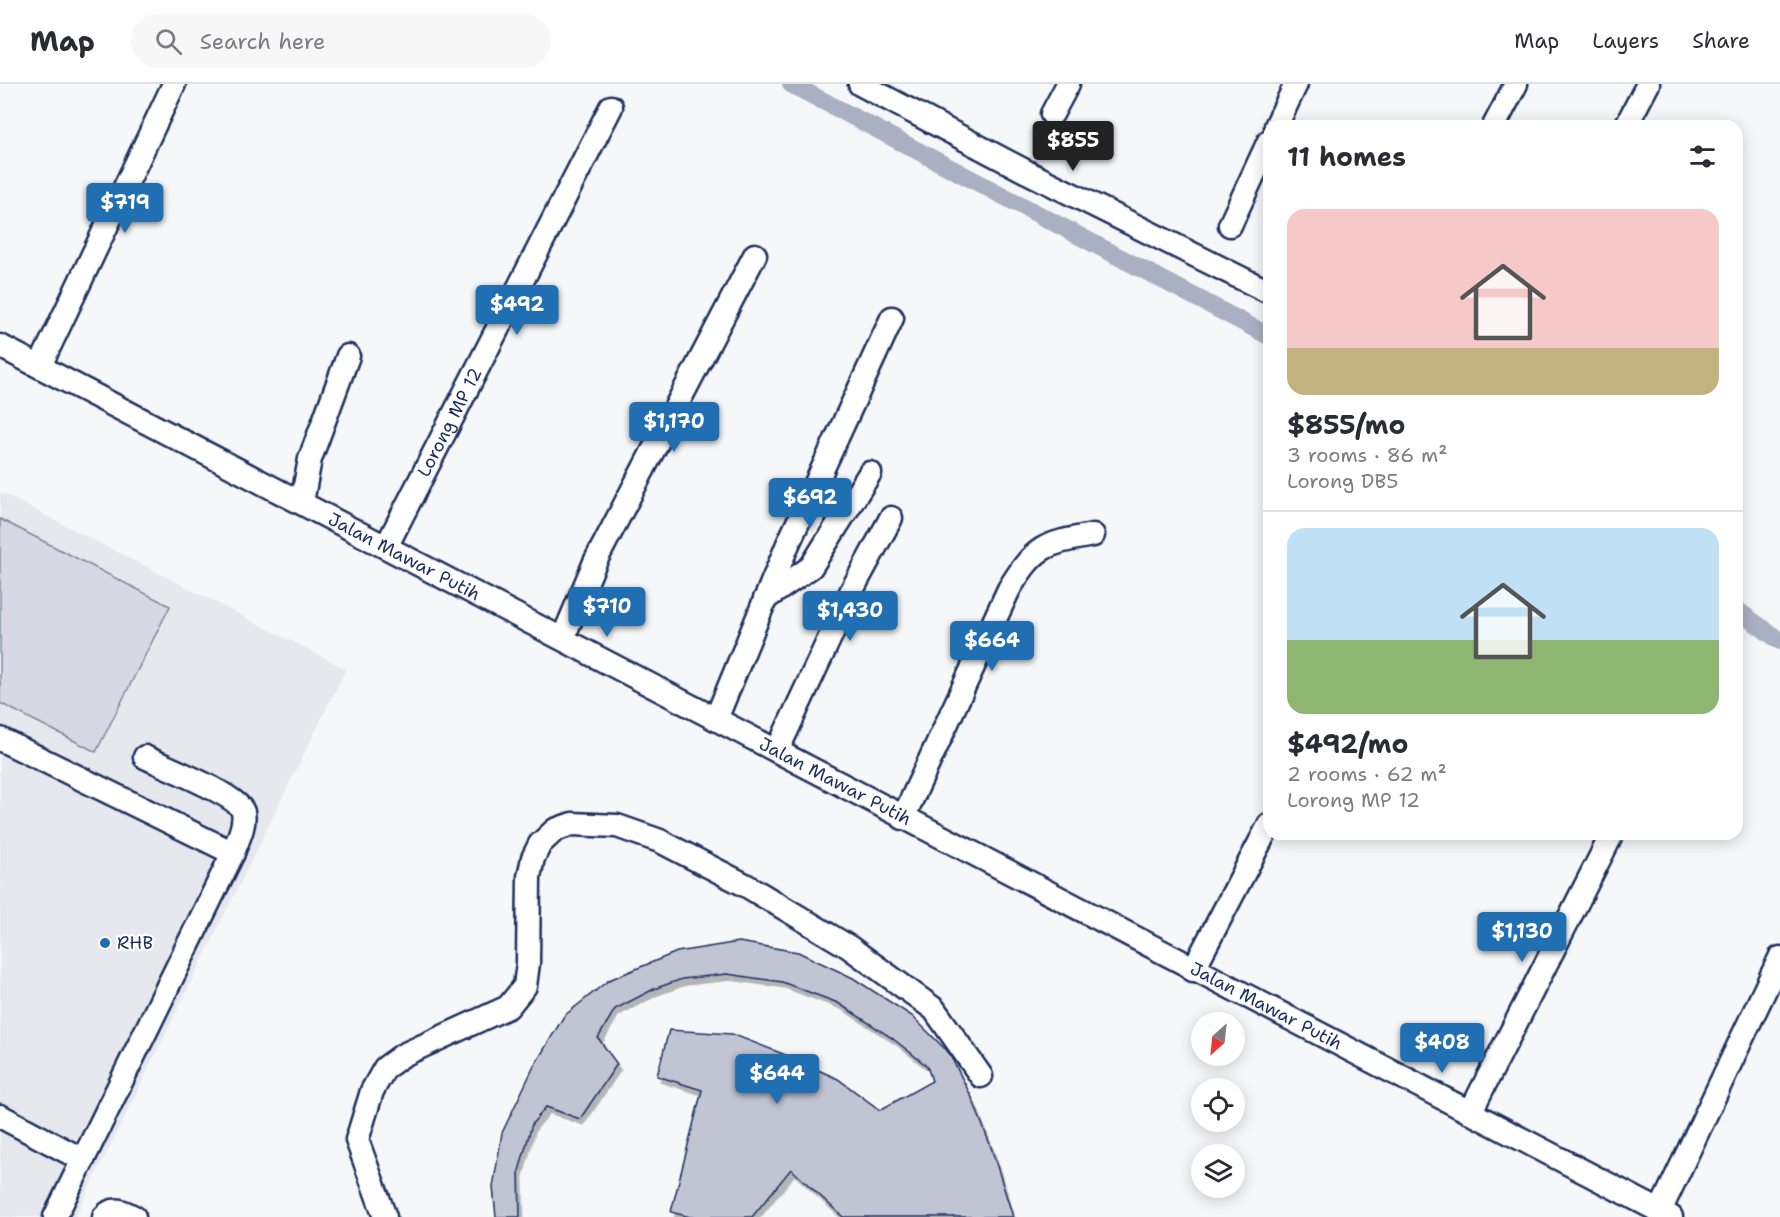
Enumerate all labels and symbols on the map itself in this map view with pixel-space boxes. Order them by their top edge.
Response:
pin: $855 [1037,121,1109,172]
pin: $719 [89,183,161,234]
pin: $492 [481,285,553,336]
street label: Lorong MP 12 [412,364,488,481]
pin: $1,170 [625,402,723,453]
pin: $692 [774,478,846,529]
street label: Jalan Mawar Putih [324,507,485,606]
pin: $710 [571,587,643,638]
pin: $1,430 [801,591,899,642]
pin: $664 [956,621,1028,672]
street label: Jalan Mawar Putih [755,732,916,831]
pin: $1,130 [1473,912,1571,963]
place label: RHB [117,931,153,955]
marker: RHB [98,936,112,950]
street label: Jalan Mawar Putih [1186,956,1347,1056]
north arrow [1191,1012,1245,1066]
pin: $408 [1406,1023,1478,1074]
pin: $644 [741,1054,813,1105]

